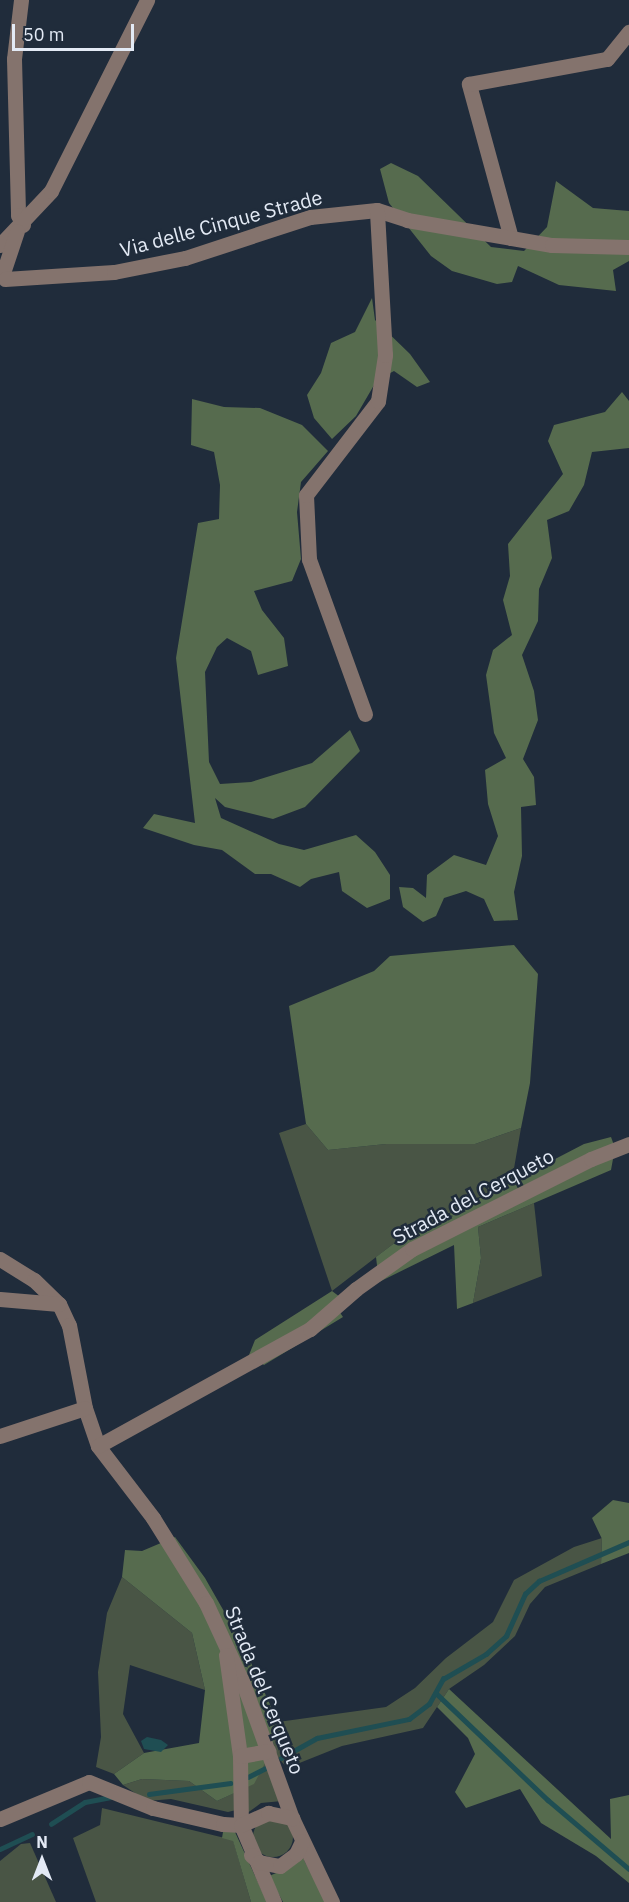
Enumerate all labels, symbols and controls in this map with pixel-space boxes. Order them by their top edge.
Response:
scale bar [15,12,136,50]
text: 50 m [23,23,65,46]
street label: Via delle Cinque Strade [117,184,325,262]
street label: Strada del Cerqueto [388,1143,558,1249]
street label: Strada del Cerqueto [220,1603,310,1777]
north arrow [12,1830,72,1890]
text: N [36,1832,48,1852]

